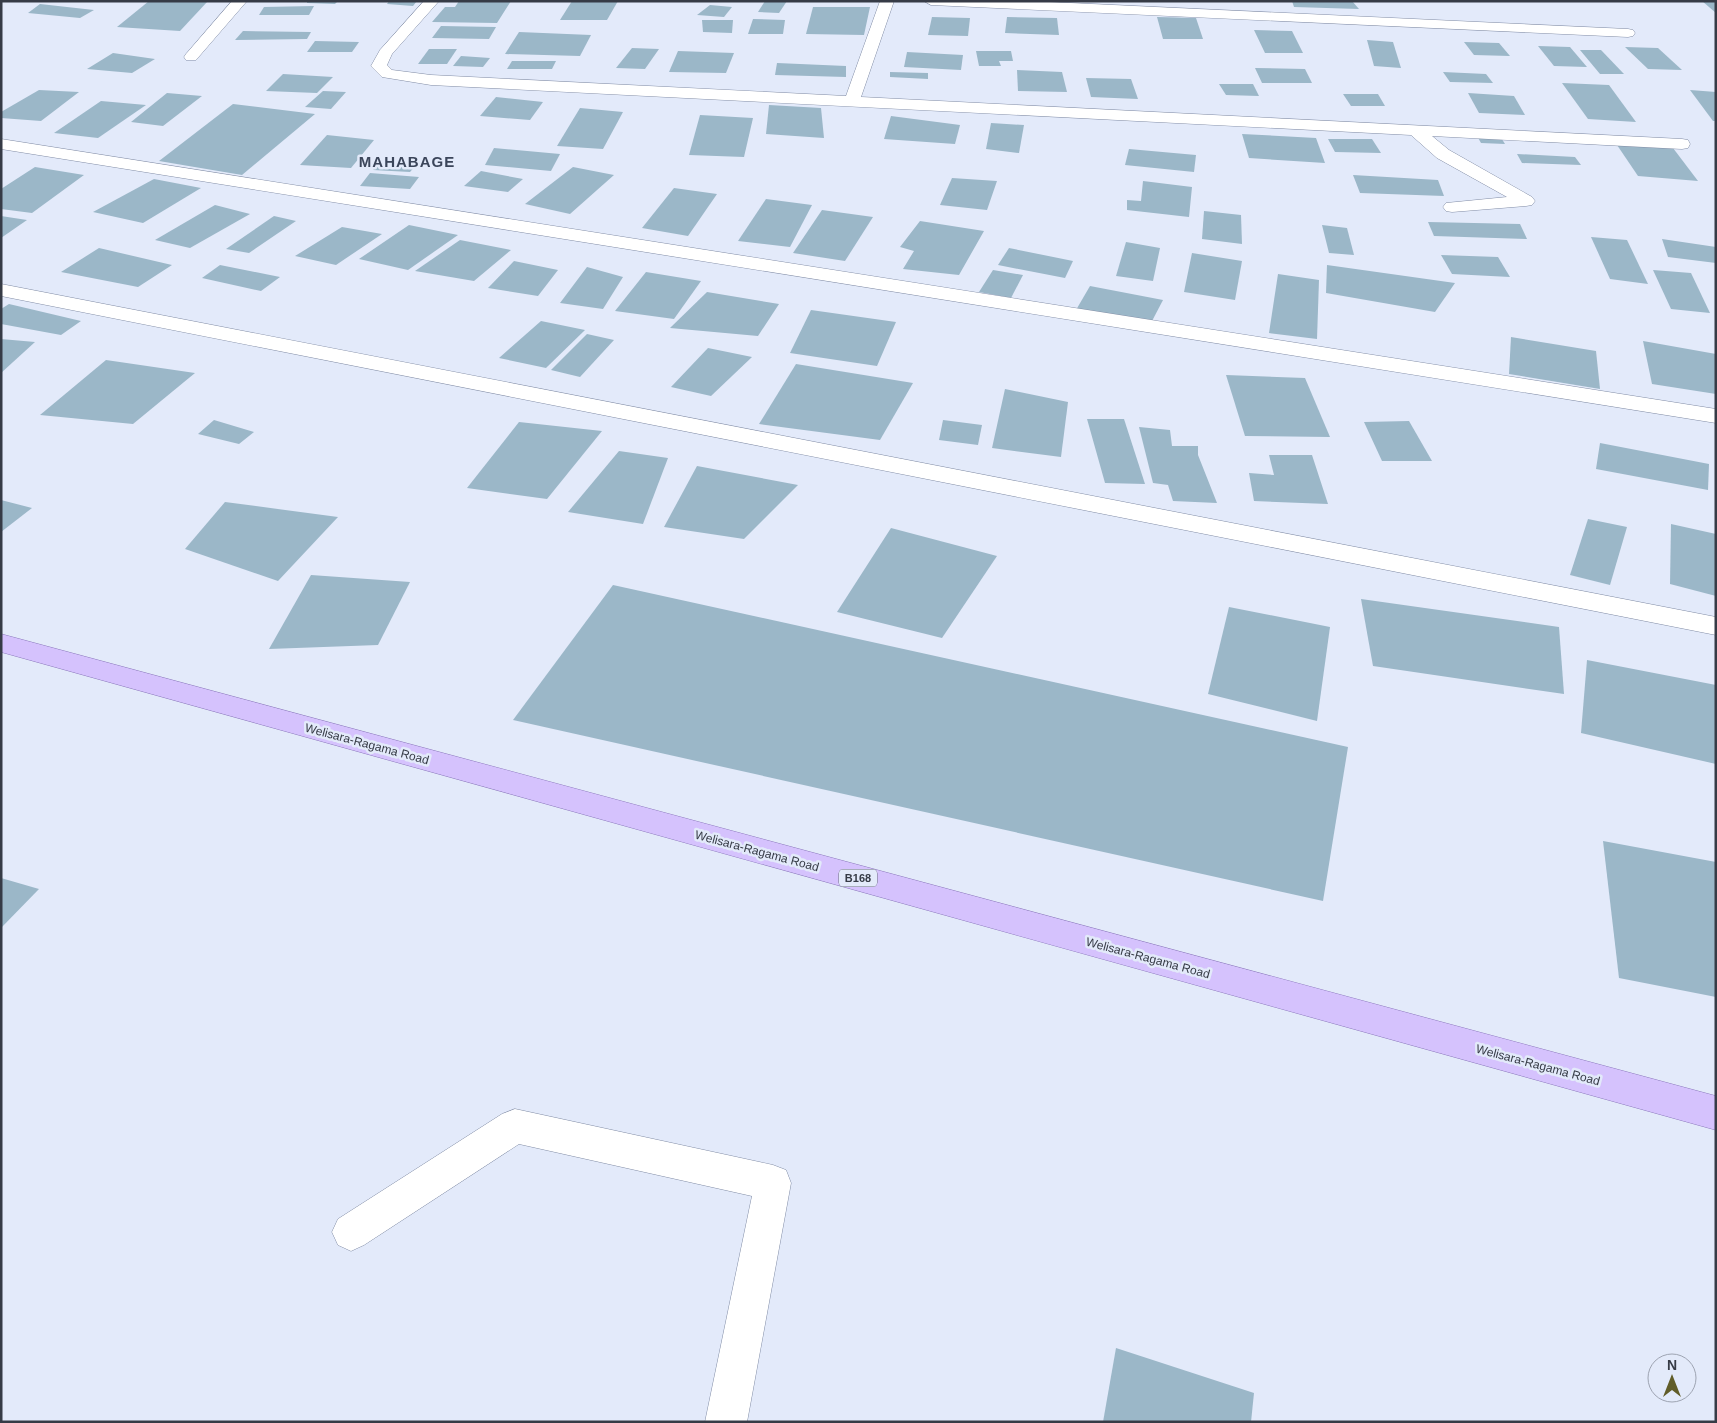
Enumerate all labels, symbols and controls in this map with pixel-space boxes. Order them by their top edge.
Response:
district label: MAHABAGE [359,153,455,170]
street label: Welisara-Ragama Road [303,721,431,767]
street label: Welisara-Ragama Road [693,828,821,874]
road number: B168 [839,870,877,886]
street label: Welisara-Ragama Road [1084,935,1212,981]
street label: Welisara-Ragama Road [1474,1042,1602,1088]
north arrow [1647,1353,1697,1403]
text: N [1667,1357,1677,1373]

